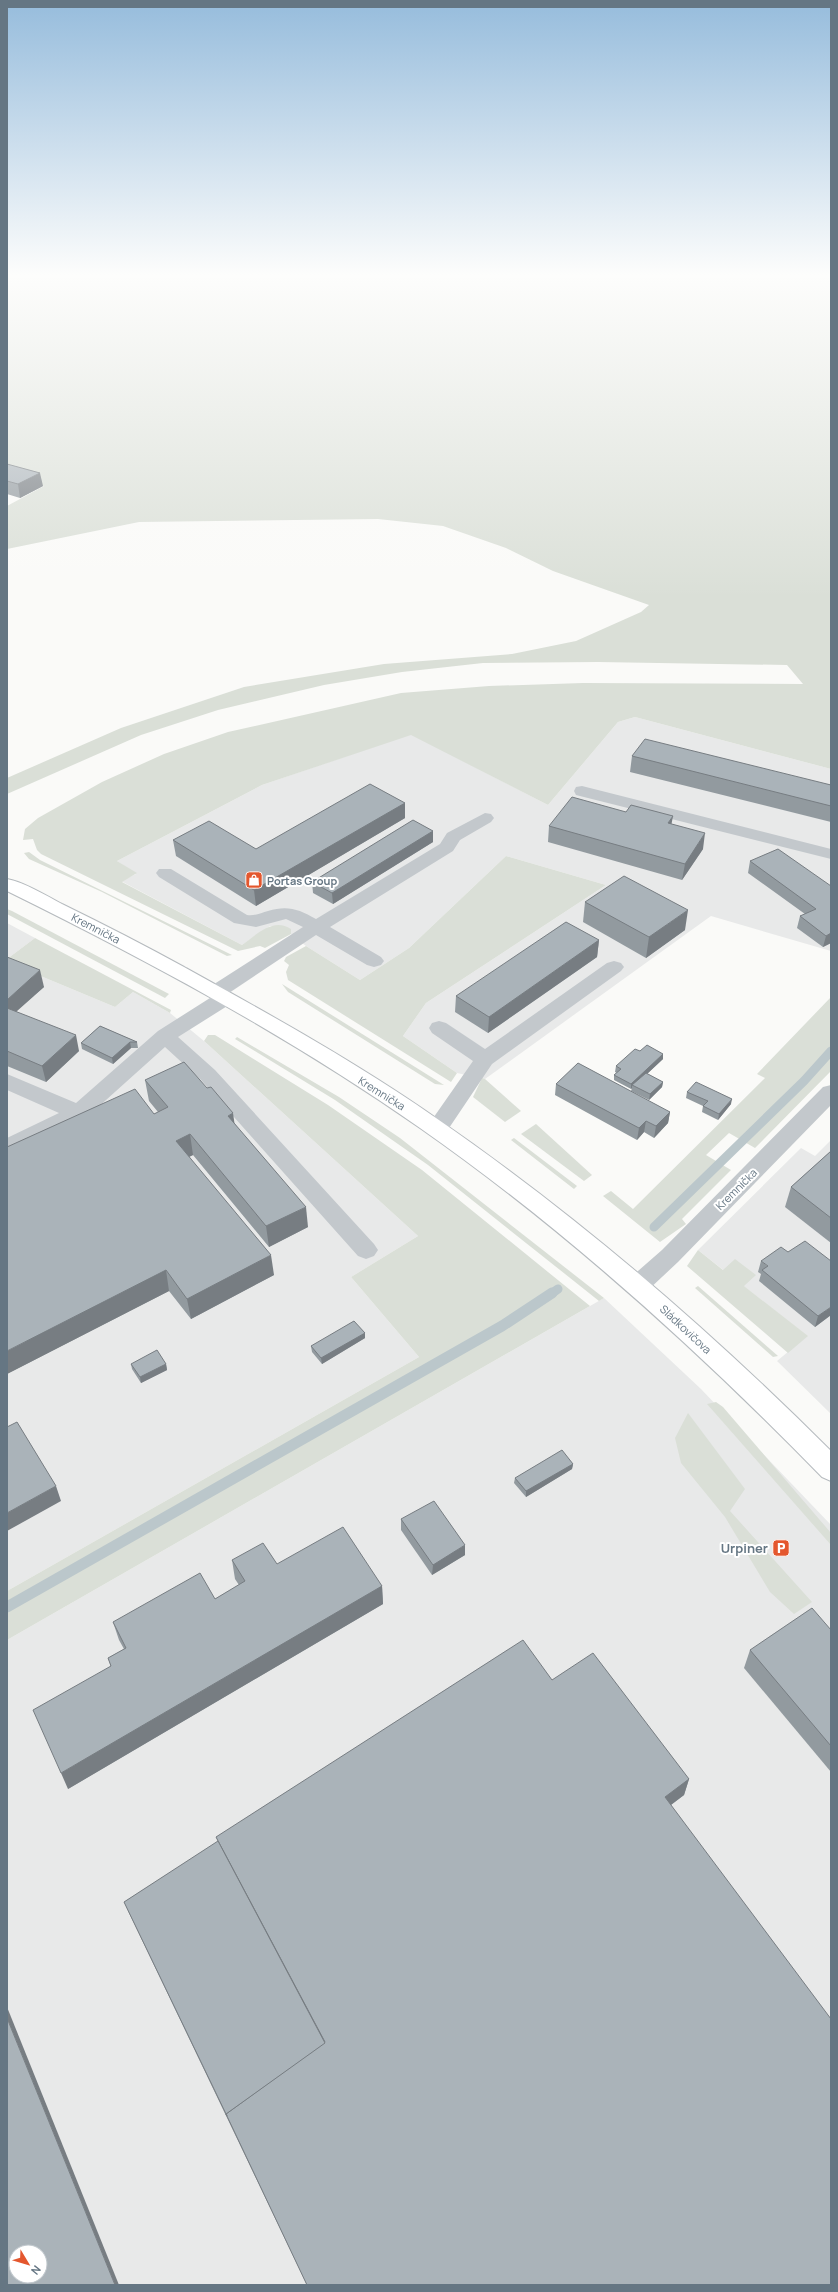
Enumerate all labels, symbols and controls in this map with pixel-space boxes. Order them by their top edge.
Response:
shop icon: Portas Group [244,870,264,890]
place label: Portas Group [267,873,337,888]
street label: Kremnička [69,909,123,947]
street label: Kremnička [356,1073,408,1113]
street label: Kremnička [712,1165,760,1213]
street label: Sládkovičova [657,1301,715,1357]
parking icon: Urpiner [771,1538,791,1558]
place label: Urpiner [721,1539,768,1557]
north arrow [8,2244,48,2284]
text: N [28,2263,45,2278]

